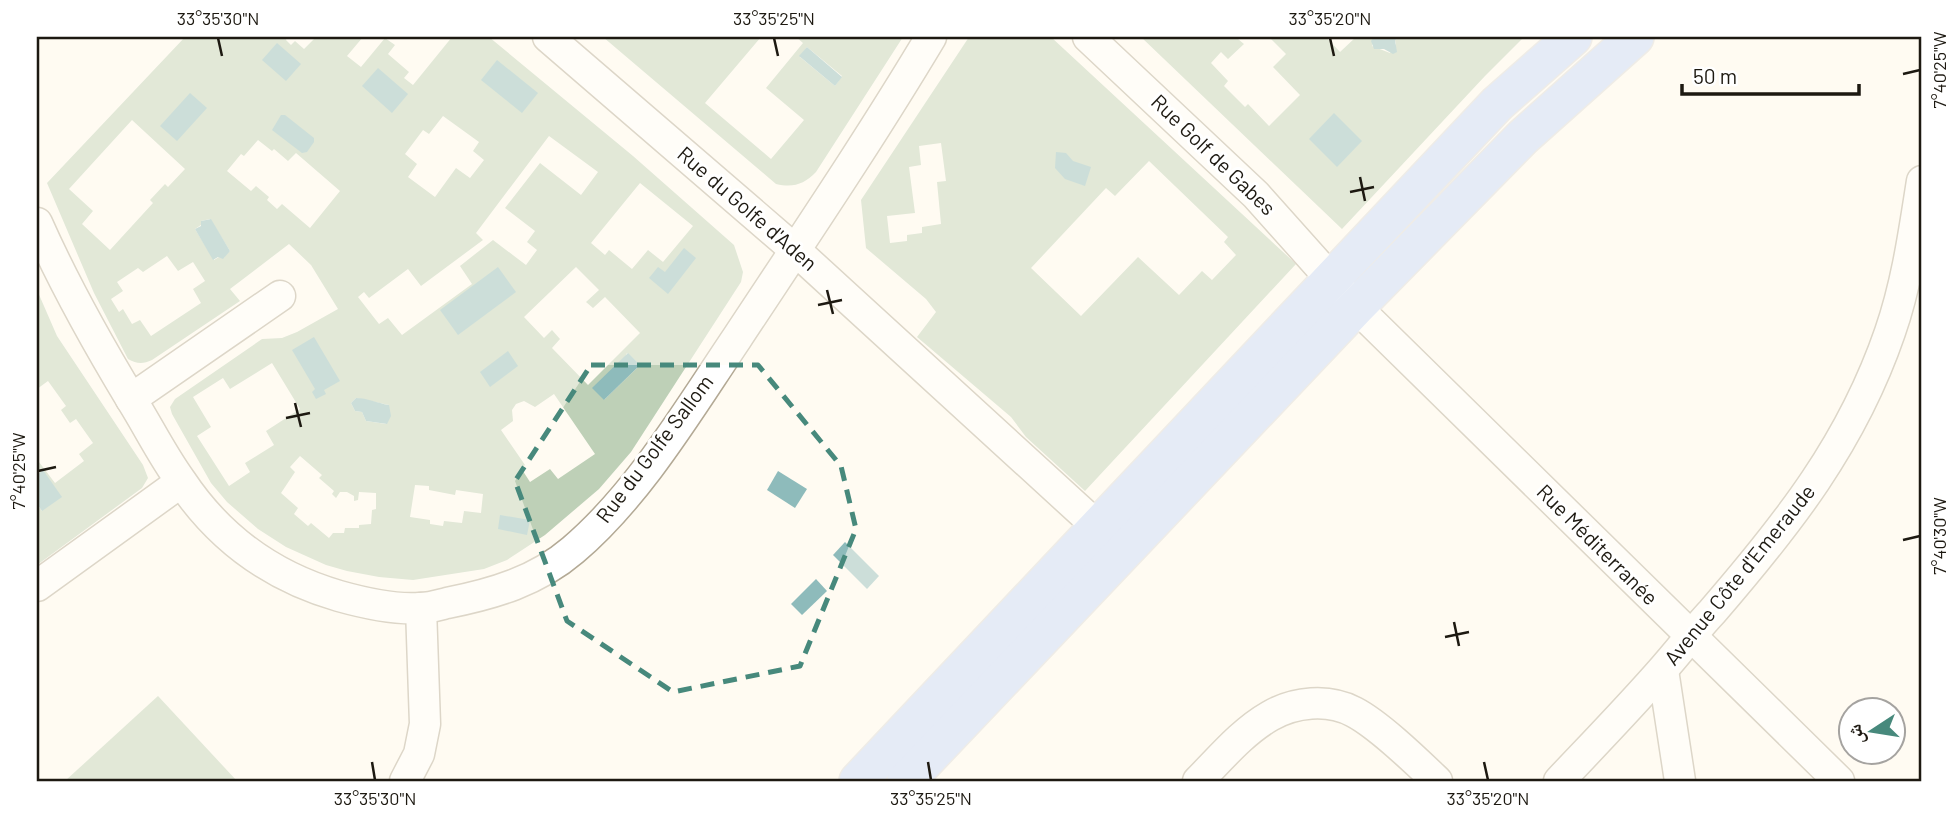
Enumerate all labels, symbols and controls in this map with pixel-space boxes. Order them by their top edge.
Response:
text: 33°35'30"N [177,7,259,29]
text: 33°35'25"N [733,7,815,29]
text: 33°35'20"N [1288,7,1372,29]
text: 7°40'25"W [1928,31,1950,109]
scale bar [1682,52,1859,96]
text: 50 m [1693,63,1737,88]
street label: Rue Golf de Gabes [1147,88,1281,220]
street label: Rue du Golfe d'Aden [673,140,823,275]
street label: Rue du Golfe Sallom [590,369,718,527]
text: 7°40'25"W [7,432,29,510]
street label: Rue Méditerranée [1532,478,1664,610]
street label: Avenue Côte d'Emeraude [1658,479,1819,669]
text: 7°40'30"W [1928,497,1950,575]
north arrow [1836,696,1906,766]
text: ش [1842,722,1869,747]
text: 33°35'30"N [334,787,416,809]
text: 33°35'25"N [890,787,972,809]
text: 33°35'20"N [1446,787,1530,809]

